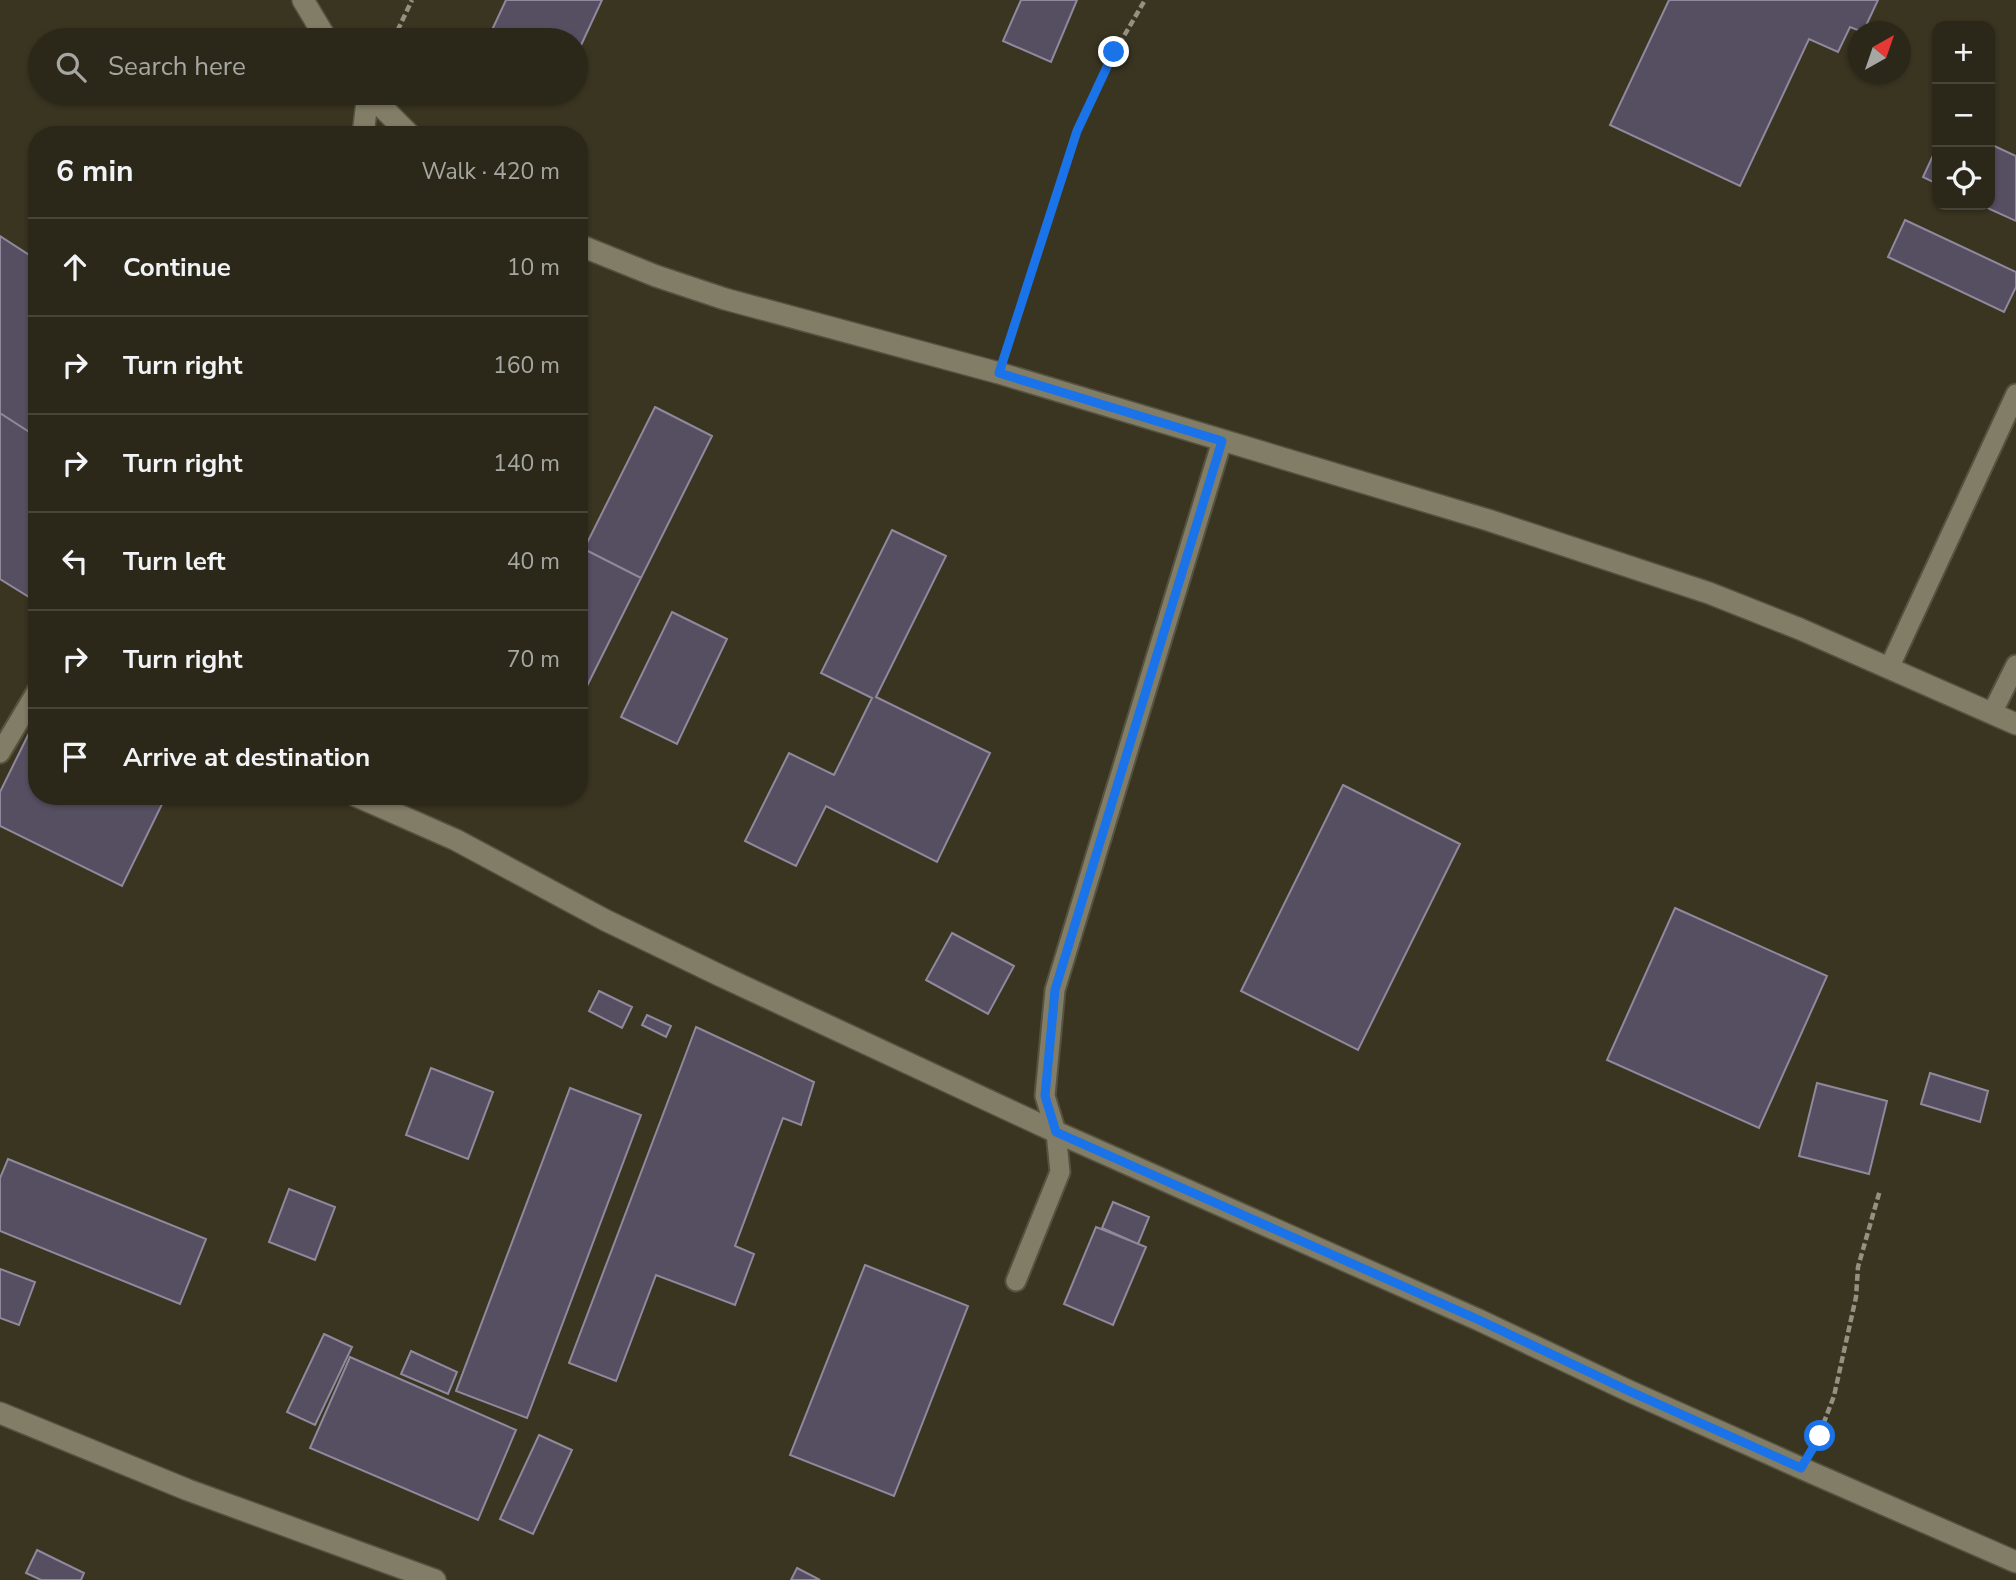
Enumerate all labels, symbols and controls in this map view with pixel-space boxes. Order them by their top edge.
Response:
north arrow [1848,21,1911,84]
map controls [1932,21,1995,210]
button: + [1932,21,1995,84]
search box [28,28,588,105]
route end [1098,36,1129,67]
icon: search [52,48,90,86]
text: Search here [108,49,246,84]
button: − [1932,84,1995,147]
button: locate [1932,147,1995,210]
text: 6 min [56,151,134,192]
text: Walk · 420 m [421,156,560,187]
icon: ahead [56,248,94,286]
text: Continue [123,250,231,285]
text: 10 m [507,252,560,283]
icon: right [56,346,94,384]
text: Turn right [123,348,242,383]
text: 160 m [493,350,560,381]
icon: right [56,444,94,482]
text: Turn right [123,446,242,481]
text: 140 m [493,448,560,479]
icon: left [56,542,94,580]
text: Turn left [123,544,226,579]
text: 40 m [507,546,560,577]
icon: right [56,640,94,678]
text: Turn right [123,642,242,677]
text: 70 m [507,644,560,675]
icon: arrive [56,738,94,776]
text: Arrive at destination [123,740,370,775]
route start [1804,1420,1835,1451]

